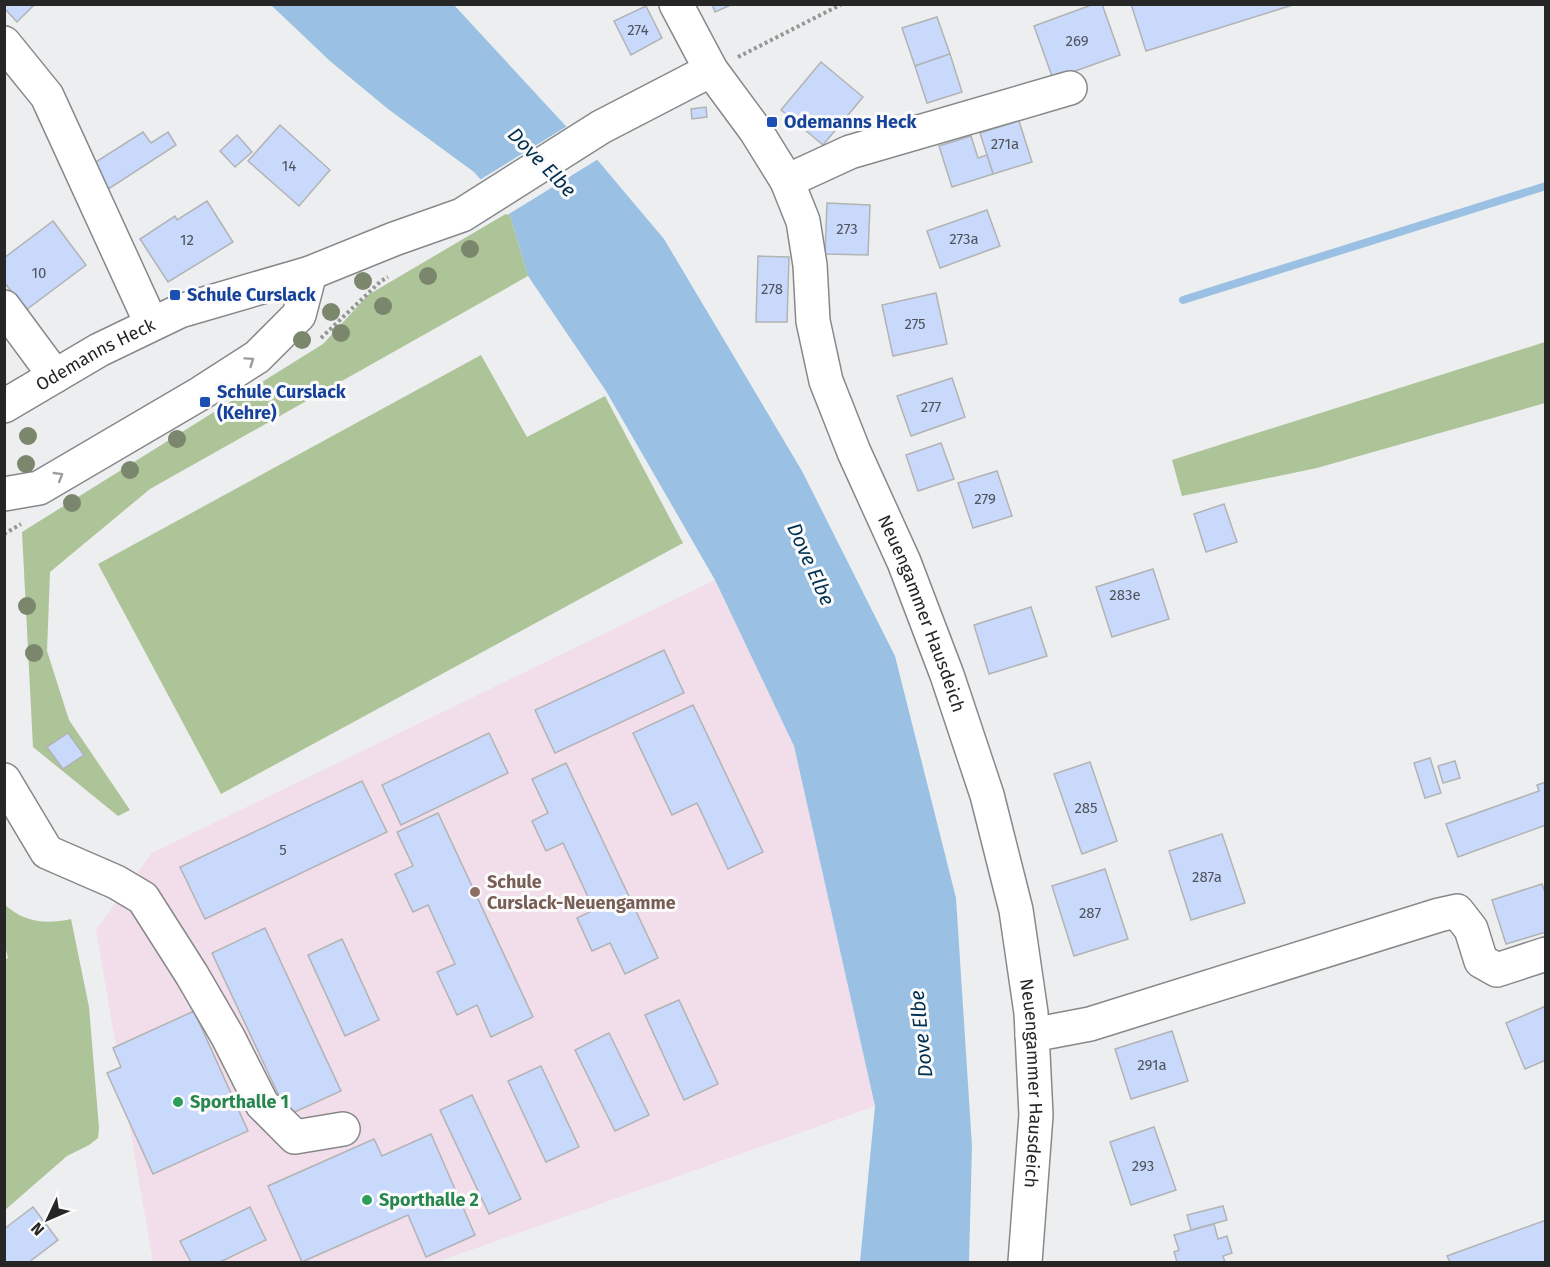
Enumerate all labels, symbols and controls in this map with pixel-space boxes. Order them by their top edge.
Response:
house number: 274 [627,21,649,39]
house number: 269 [1065,32,1089,50]
place label: Odemanns Heck [784,111,918,133]
marker: Odemanns Heck [765,115,779,129]
water label: Dove Elbe [503,122,581,202]
house number: 271a [991,135,1019,153]
house number: 14 [282,157,296,175]
house number: 273 [836,220,858,238]
house number: 273a [949,230,979,248]
house number: 12 [180,231,194,249]
house number: 10 [32,264,46,282]
house number: 278 [761,280,783,298]
place label: Schule Curslack [187,284,317,306]
marker: Schule Curslack [168,288,182,302]
street label: Odemanns Heck [32,313,159,396]
house number: 275 [904,315,926,333]
one-way arrow [243,357,254,368]
place label: Schule Curslack (Kehre) [217,381,347,424]
marker: Schule Curslack (Kehre) [198,395,212,409]
house number: 277 [921,398,942,416]
one-way arrow [53,472,63,484]
house number: 279 [974,490,996,508]
street label: Neuengammer Hausdeich [873,511,970,715]
water label: Dove Elbe [782,519,840,609]
house number: 283e [1109,586,1141,604]
house number: 285 [1074,799,1098,817]
house number: 5 [279,841,287,859]
house number: 287a [1192,868,1222,886]
place label: Schule Curslack-Neuengamme [487,871,676,914]
marker: Schule Curslack-Neuengamme [468,885,482,899]
house number: 287 [1079,904,1101,922]
street label: Neuengammer Hausdeich [1015,977,1047,1189]
water label: Dove Elbe [904,989,938,1079]
house number: 291a [1137,1056,1167,1074]
place label: Sporthalle 1 [190,1091,289,1113]
marker: Sporthalle 1 [171,1095,185,1109]
house number: 293 [1132,1157,1154,1175]
north arrow [18,1189,78,1249]
place label: Sporthalle 2 [379,1189,479,1211]
marker: Sporthalle 2 [360,1193,374,1207]
text: N [27,1219,48,1239]

